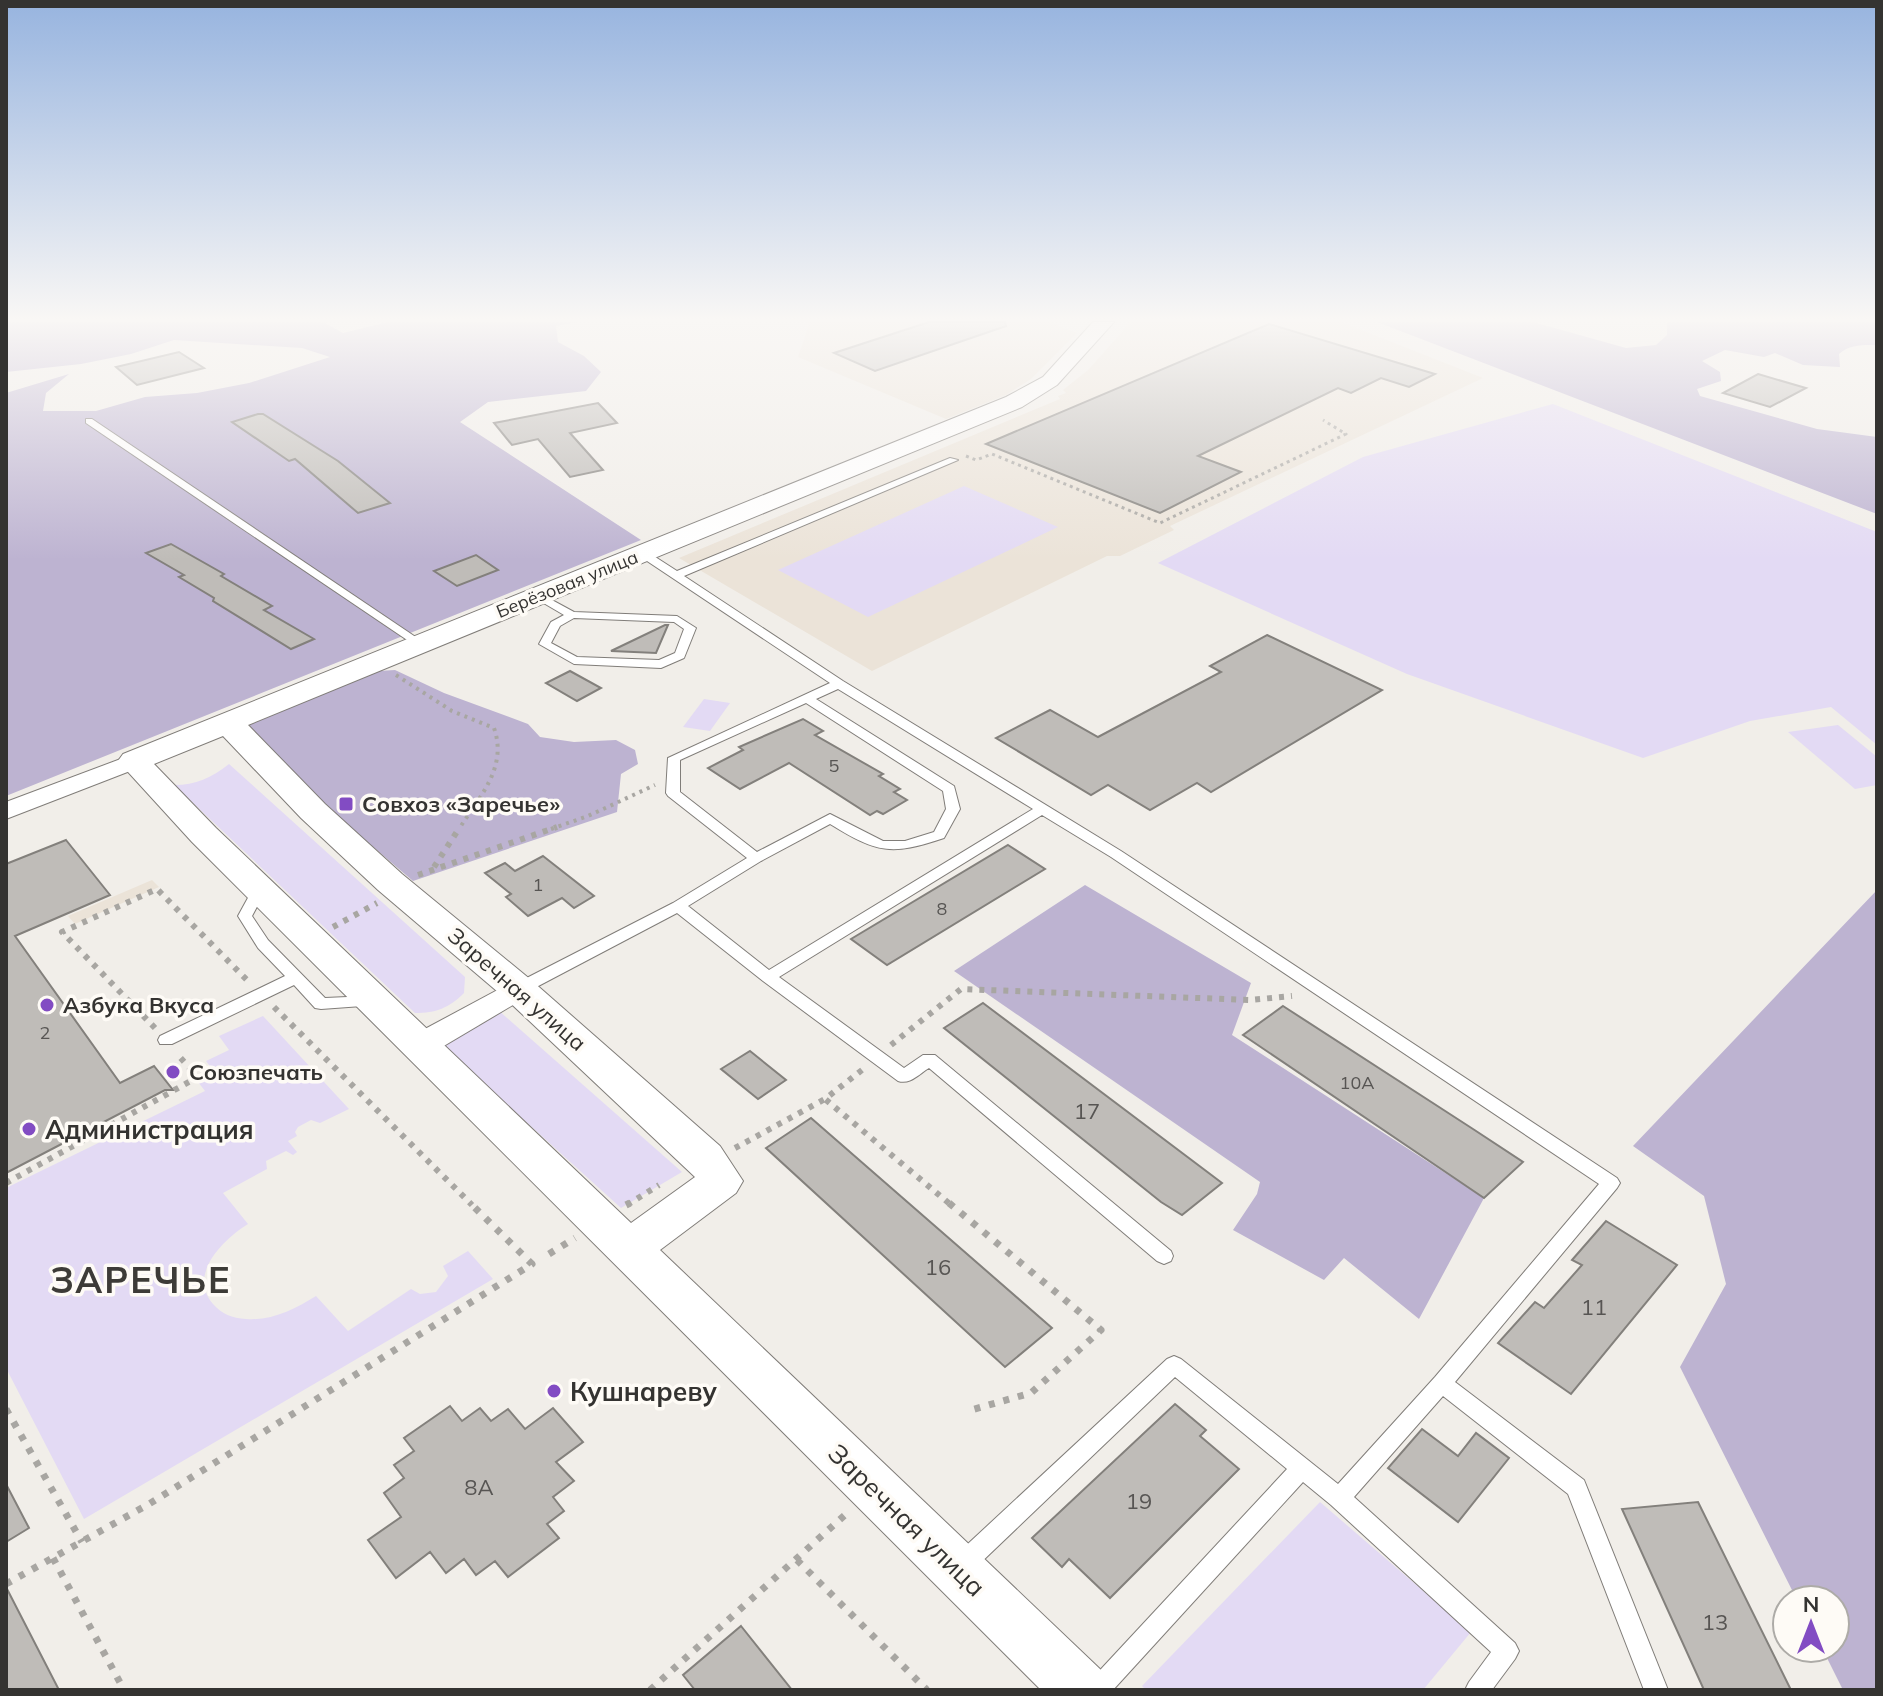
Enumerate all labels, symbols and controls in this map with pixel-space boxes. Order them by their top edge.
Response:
street label: Берёзовая улица [493,545,641,623]
house number: 5 [829,754,840,777]
place label: Совхоз «Заречье» [362,790,560,818]
marker: Совхоз «Заречье» [337,795,355,813]
house number: 1 [533,873,543,896]
house number: 8 [937,897,947,920]
street label: Заречная улица [442,921,592,1057]
place label: Азбука Вкуса [63,991,214,1019]
marker: Азбука Вкуса [38,996,56,1014]
house number: 2 [40,1021,50,1044]
place label: Союзпечать [189,1058,323,1086]
marker: Союзпечать [164,1063,182,1081]
house number: 10А [1340,1071,1374,1094]
house number: 17 [1074,1097,1100,1125]
place label: Администрация [45,1113,254,1146]
marker: Администрация [20,1120,38,1138]
house number: 16 [925,1253,951,1281]
district label: ЗАРЕЧЬЕ [50,1257,232,1302]
house number: 11 [1581,1293,1607,1321]
place label: Кушнареву [570,1375,717,1408]
marker: Кушнареву [545,1382,563,1400]
street label: Заречная улица [821,1437,993,1603]
house number: 8А [464,1473,494,1501]
house number: 19 [1126,1487,1152,1515]
north arrow [1771,1584,1851,1664]
text: N [1803,1590,1819,1618]
house number: 13 [1702,1608,1728,1636]

